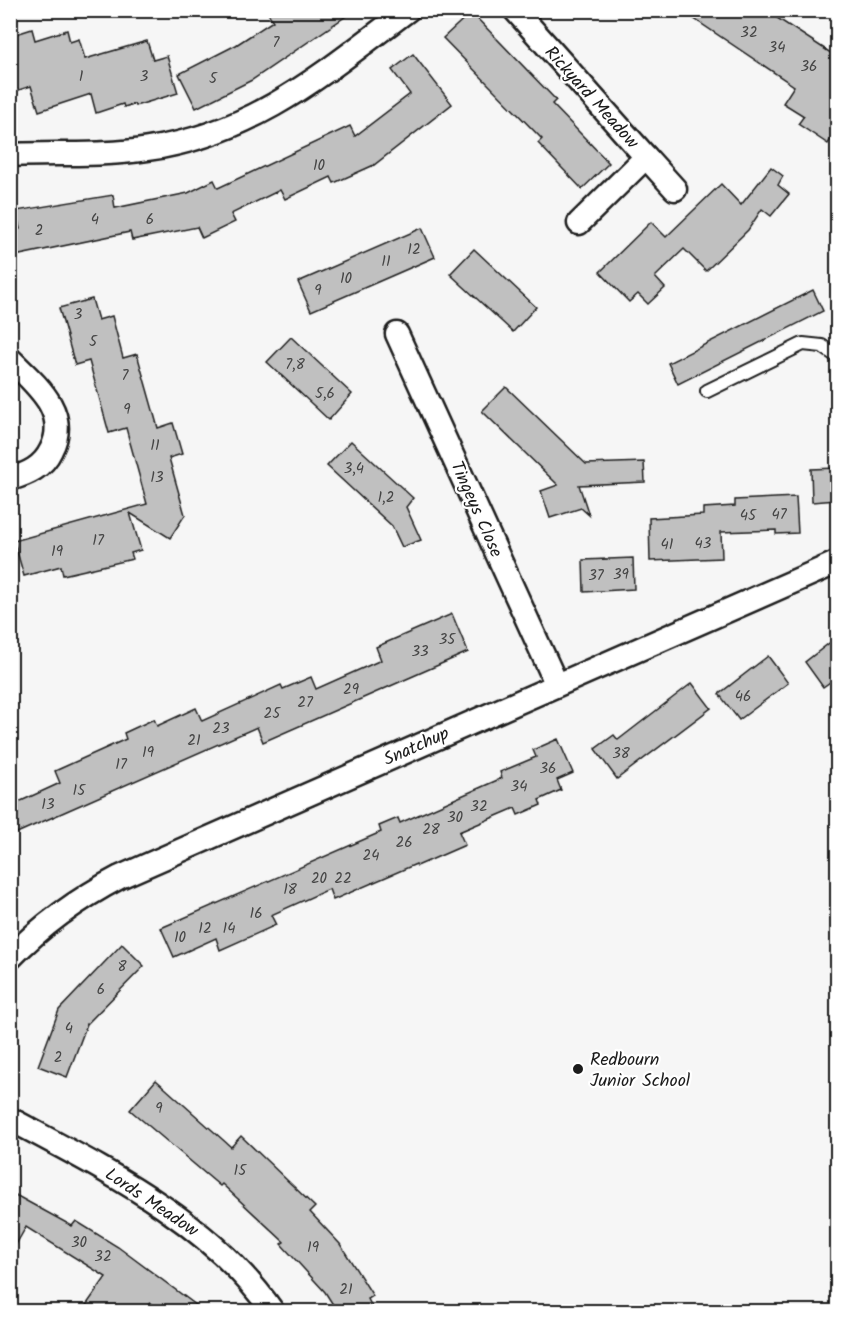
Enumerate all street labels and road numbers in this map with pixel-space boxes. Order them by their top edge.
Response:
street label: Rickyard Meadow [537,40,646,157]
street label: Tingeys Close [442,457,510,562]
street label: Snatchup [379,720,455,775]
street label: Lords Meadow [98,1161,205,1246]

